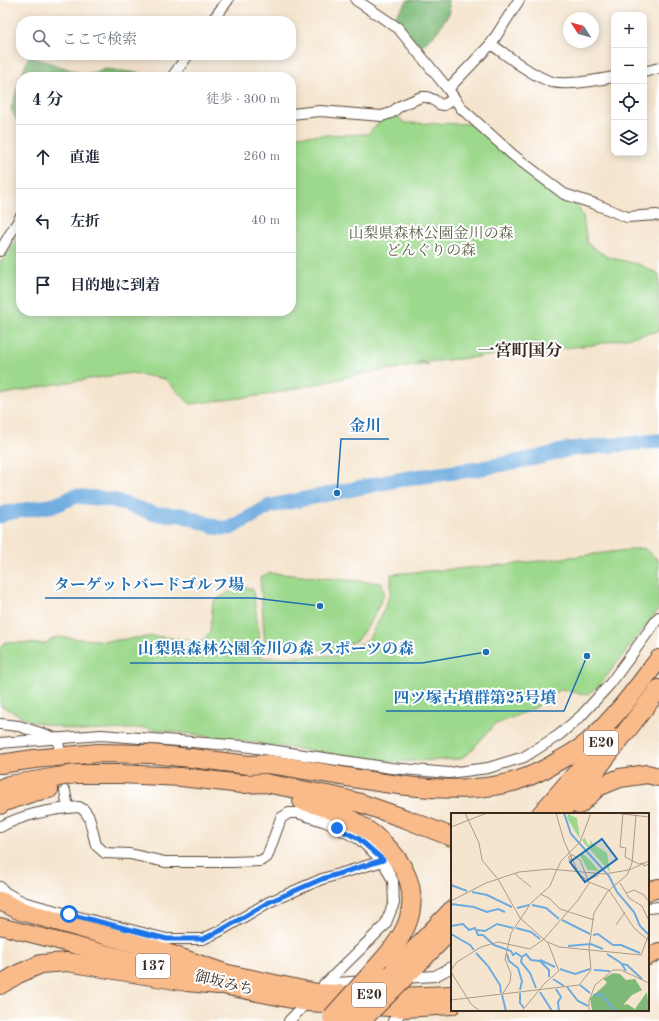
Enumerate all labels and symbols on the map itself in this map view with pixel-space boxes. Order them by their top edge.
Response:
north arrow [563,12,599,48]
park label: 山梨県森林公園金川の森 どんぐりの森 [348,225,514,259]
district label: 一宮町国分 [478,341,563,360]
callout: 金川 [341,411,389,439]
text: 金川 [349,417,381,435]
callout: ターゲットバードゴルフ場 [45,570,253,598]
text: ターゲットバードゴルフ場 [54,576,244,594]
callout: 山梨県森林公園金川の森 スポーツの森 [130,635,422,663]
text: 山梨県森林公園金川の森 スポーツの森 [138,640,414,658]
callout: 四ツ塚古墳群第25号墳 [386,683,564,711]
text: 四ツ塚古墳群第25号墳 [394,689,556,707]
road number: E20 [584,731,618,755]
inset map [451,813,649,1011]
route end [328,819,346,837]
route start [60,905,78,923]
road number: 137 [136,954,170,978]
street label: 御坂みち [193,968,255,999]
road number: E20 [352,983,386,1007]

